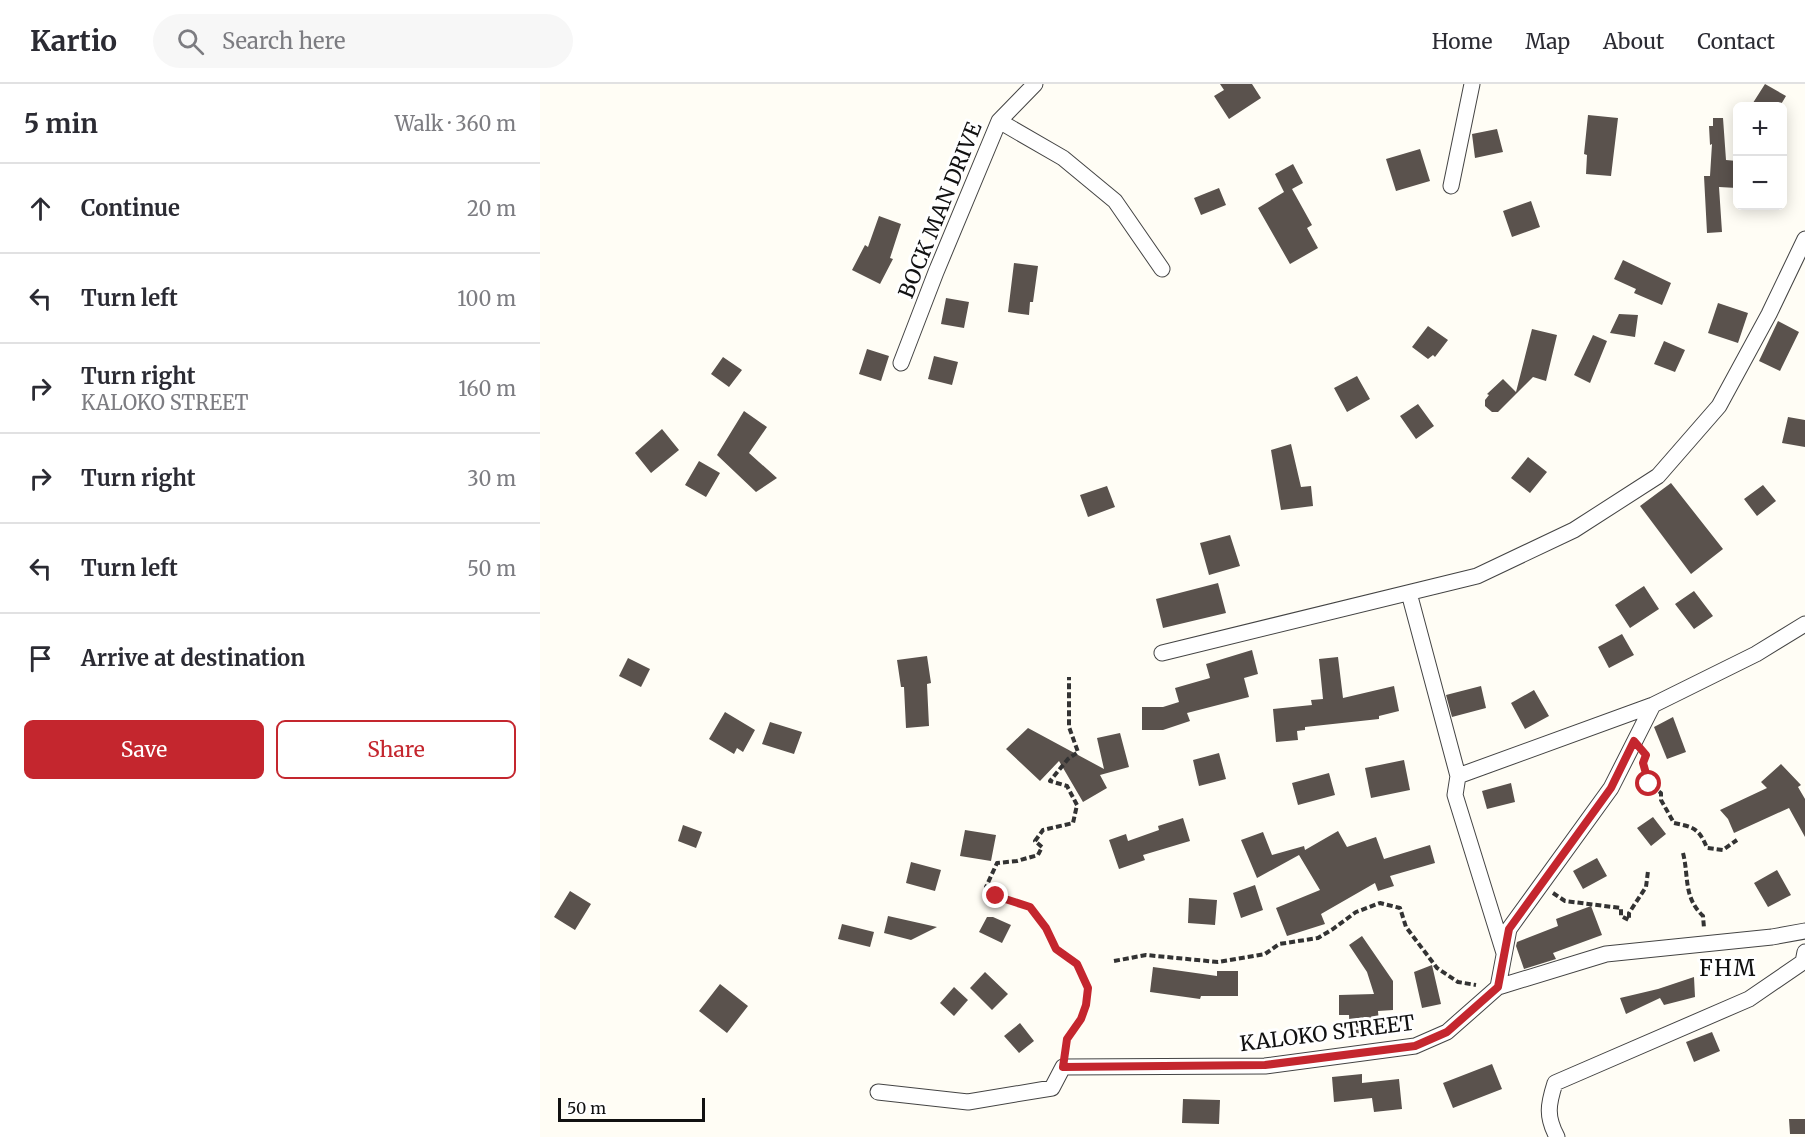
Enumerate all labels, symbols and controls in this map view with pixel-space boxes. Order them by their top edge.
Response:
search box [153,14,573,68]
text: Kartio [30,23,117,59]
icon: search [174,25,207,58]
text: Search here [222,27,345,55]
text: Home [1432,28,1492,55]
text: Map [1525,28,1570,55]
text: About [1603,28,1664,55]
text: Contact [1697,28,1775,55]
map controls [1733,102,1787,210]
button: + [1733,102,1787,156]
text: 5 min [24,107,98,140]
text: Walk · 360 m [395,111,516,136]
street label: BOCK MAN DRIVE [892,117,988,302]
button: − [1733,156,1787,210]
icon: ahead [24,192,57,225]
text: Continue [81,194,180,222]
text: 20 m [467,196,516,221]
icon: left [24,282,57,315]
text: Turn left [81,284,178,312]
text: 100 m [457,286,516,311]
text: Turn right [81,362,195,390]
icon: right [24,372,57,405]
text: 160 m [458,376,516,401]
text: KALOKO STREET [81,390,248,415]
icon: right [24,462,57,495]
text: Turn right [81,464,195,492]
text: 30 m [467,466,516,491]
icon: left [24,552,57,585]
text: Turn left [81,554,178,582]
text: 50 m [467,556,516,581]
icon: arrive [24,642,57,675]
text: Arrive at destination [81,644,305,672]
button: Save [24,720,264,779]
button: Share [276,720,516,779]
route start [1635,770,1661,796]
route end [982,882,1008,908]
district label: FHM [1699,954,1757,982]
street label: KALOKO STREET [1238,1009,1416,1057]
scale bar [558,1095,705,1122]
text: 50 m [567,1098,606,1118]

